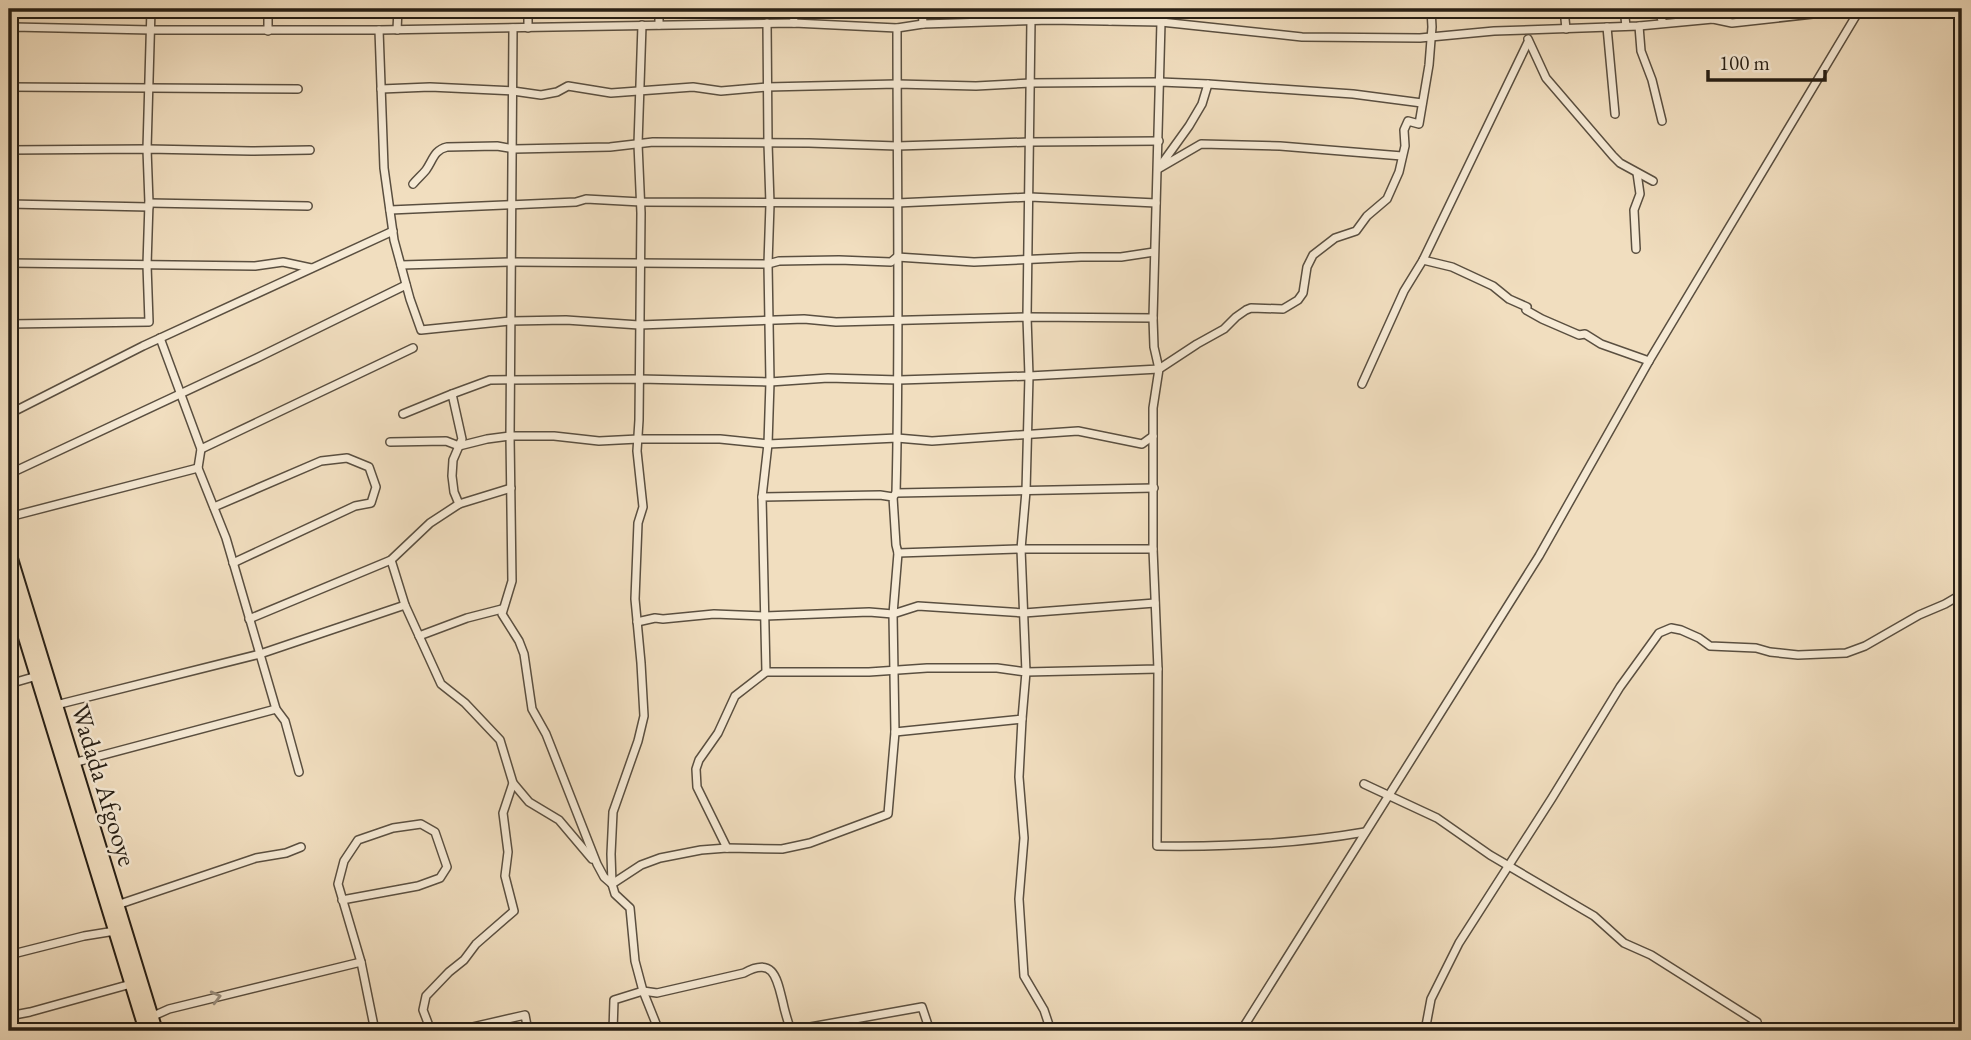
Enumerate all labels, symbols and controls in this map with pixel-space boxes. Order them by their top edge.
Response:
scale bar [1708,38,1826,82]
text: 100 m [1719,49,1770,76]
street label: Wadada Afgooye [63,700,145,870]
one-way arrow [210,991,222,1005]

